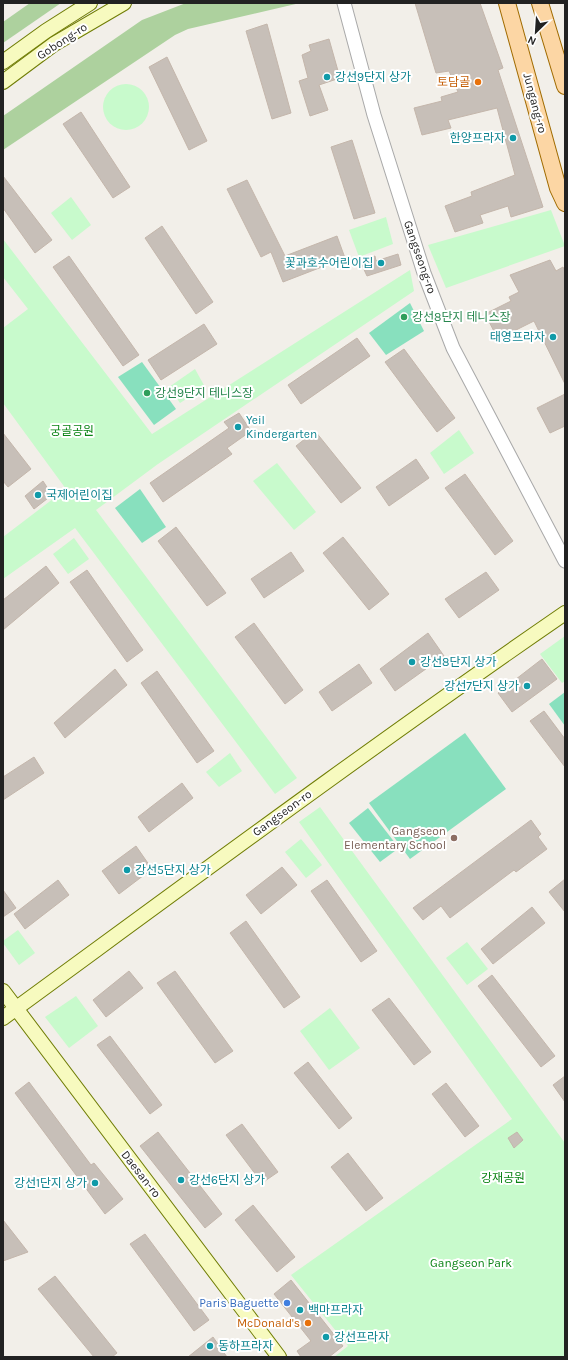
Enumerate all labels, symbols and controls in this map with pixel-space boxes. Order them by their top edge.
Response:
north arrow [516,12,556,52]
street label: Gobong-ro [34,20,90,62]
text: N [526,33,538,48]
place label: 강선9단지 상가 [335,70,411,84]
street label: Jungang-ro [520,71,550,135]
marker: 강선9단지 상가 [322,72,332,82]
place label: 토담골 [437,75,470,89]
marker: 토담골 [473,77,483,87]
place label: 한양프라자 [450,131,505,145]
marker: 한양프라자 [508,133,518,143]
street label: Gangseong-ro [401,219,439,295]
place label: 꽃과호수어린이집 [285,256,373,270]
marker: 꽃과호수어린이집 [376,258,386,268]
place label: 강선8단지 테니스장 [412,310,511,324]
marker: 강선8단지 테니스장 [399,312,409,322]
place label: 태영프라자 [490,330,545,344]
marker: 태영프라자 [548,332,558,342]
place label: 강선9단지 테니스장 [155,386,253,400]
marker: 강선9단지 테니스장 [142,388,152,398]
place label: Yeil Kindergarten [246,413,317,441]
marker: Yeil Kindergarten [233,422,243,432]
park label: 궁골공원 [50,424,94,438]
place label: 국제어린이집 [46,488,112,502]
marker: 국제어린이집 [33,490,43,500]
place label: 강선8단지 상가 [420,655,496,669]
marker: 강선8단지 상가 [407,657,417,667]
place label: 강선7단지 상가 [444,679,519,693]
marker: 강선7단지 상가 [522,681,532,691]
street label: Gangseon-ro [250,787,314,839]
place label: Gangseon Elementary School [344,824,446,852]
marker: Gangseon Elementary School [449,833,459,843]
place label: 강선5단지 상가 [135,863,211,877]
marker: 강선5단지 상가 [122,865,132,875]
street label: Daesan-ro [118,1148,164,1200]
park label: 강재공원 [481,1171,525,1185]
place label: 강선6단지 상가 [189,1173,265,1187]
marker: 강선6단지 상가 [176,1175,186,1185]
place label: 강선1단지 상가 [14,1176,87,1190]
marker: 강선1단지 상가 [90,1178,100,1188]
park label: Gangseon Park [430,1256,512,1270]
place label: Paris Baguette [199,1296,279,1310]
marker: Paris Baguette [282,1298,292,1308]
place label: 백마프라자 [308,1303,363,1317]
marker: 백마프라자 [295,1305,305,1315]
place label: McDonald's [237,1316,300,1330]
marker: McDonald's [303,1318,313,1328]
place label: 강선프라자 [334,1330,389,1344]
marker: 강선프라자 [321,1332,331,1342]
place label: 동하프라자 [218,1339,273,1353]
marker: 동하프라자 [205,1341,215,1351]

